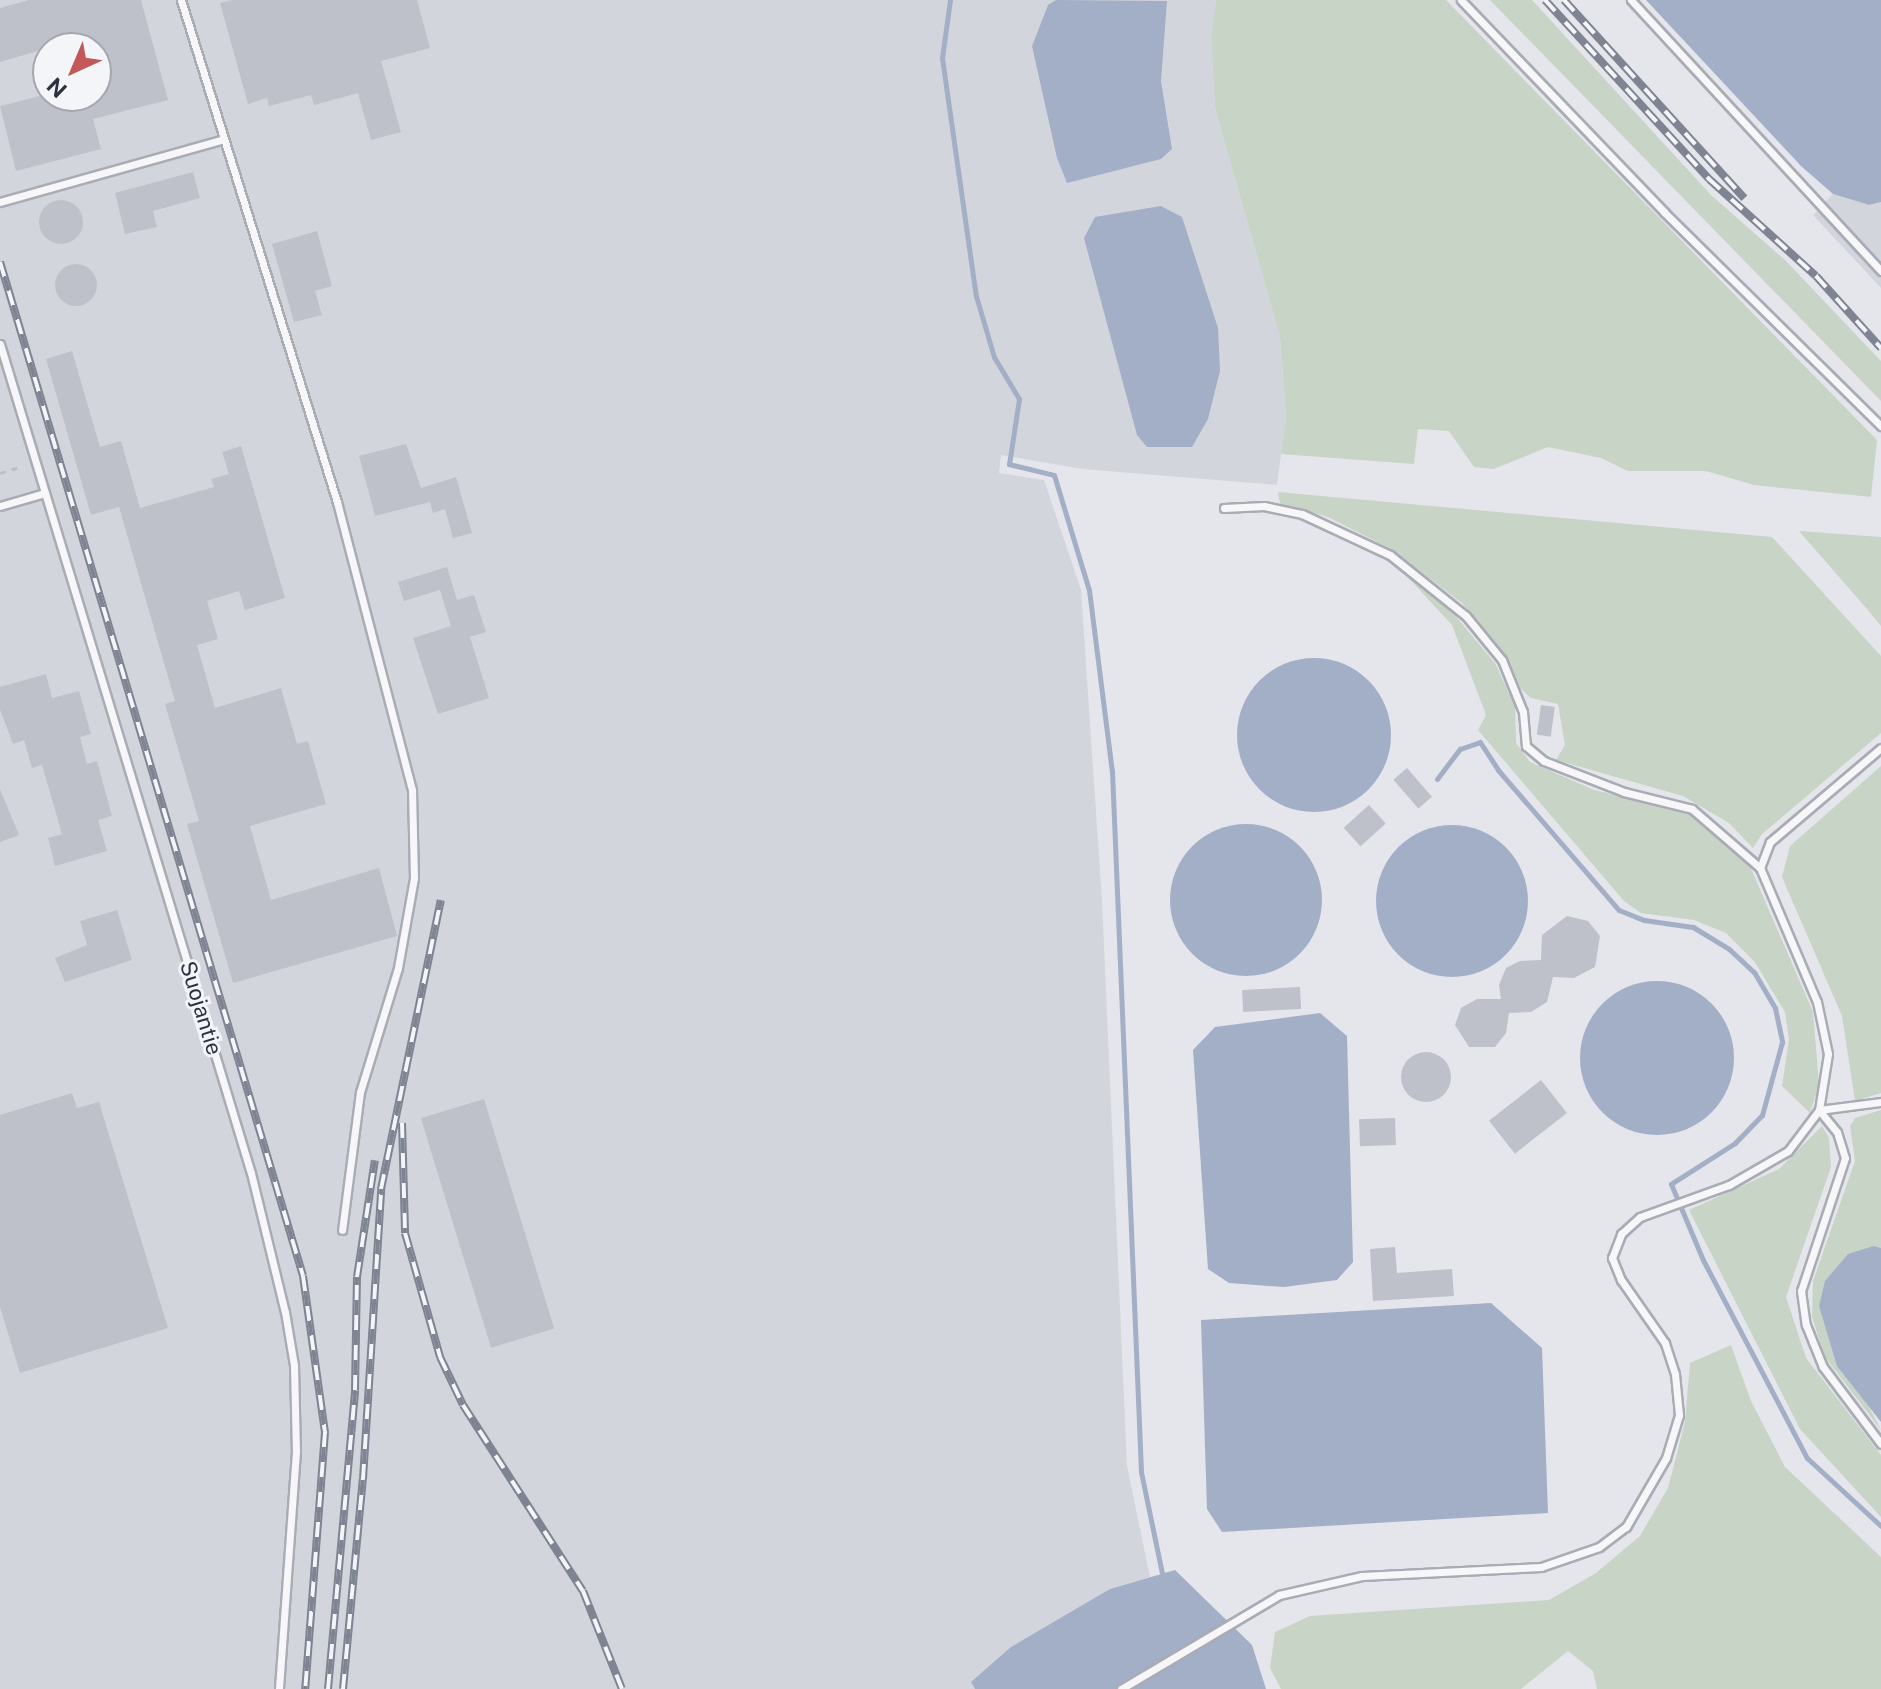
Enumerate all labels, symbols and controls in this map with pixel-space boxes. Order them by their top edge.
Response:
north arrow [32,32,112,112]
text: N [41,72,72,103]
street label: Suojantie [174,958,228,1058]

